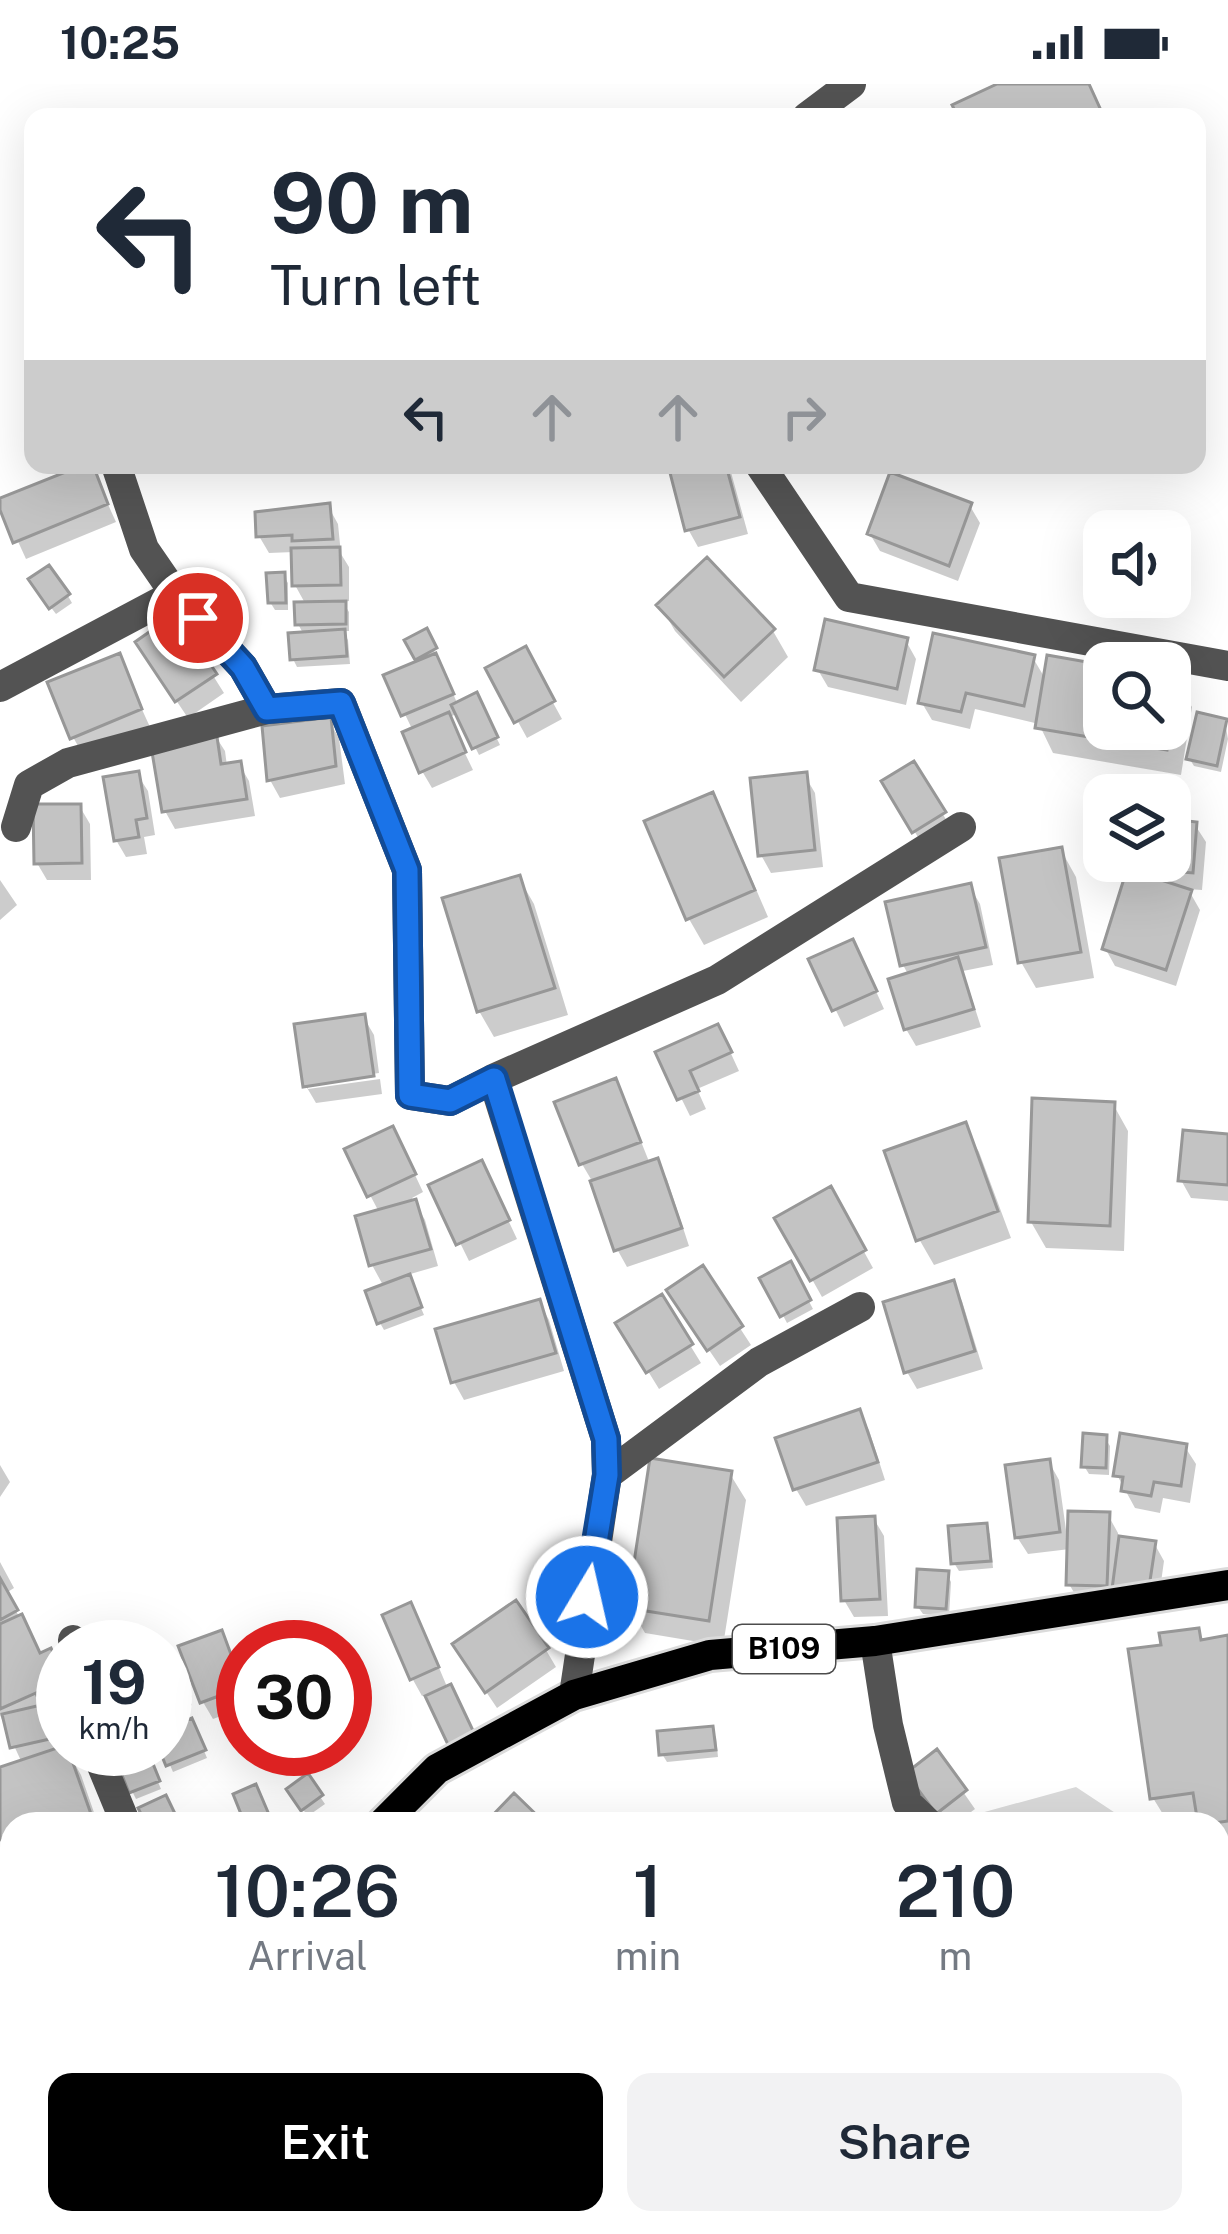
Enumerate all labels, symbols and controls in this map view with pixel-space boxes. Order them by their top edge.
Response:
text: 10:25 [60,16,180,69]
text: 90 m [270,153,473,252]
icon: left [72,156,228,312]
text: Turn left [270,254,481,317]
icon: left [393,384,459,450]
icon: ahead [519,384,585,450]
icon: ahead [645,384,711,450]
icon: right [771,384,837,450]
map controls [1083,510,1191,882]
button: sound [1083,510,1191,618]
pin [147,567,249,669]
icon: arrive [165,585,231,651]
button: search [1083,642,1191,750]
button: layers [1083,774,1191,882]
position arrow [524,1534,650,1660]
speed limit sign: 30 [216,1620,372,1776]
road number: B109 [733,1625,835,1673]
text: 19 [81,1647,147,1718]
text: km/h [79,1710,149,1746]
text: 10:26 [215,1849,400,1933]
text: 1 [633,1849,663,1933]
text: 210 [895,1849,1015,1933]
text: Arrival [247,1933,368,1979]
text: min [615,1933,681,1979]
text: m [939,1933,972,1979]
button: Exit [48,2073,603,2211]
button: Share [627,2073,1182,2211]

